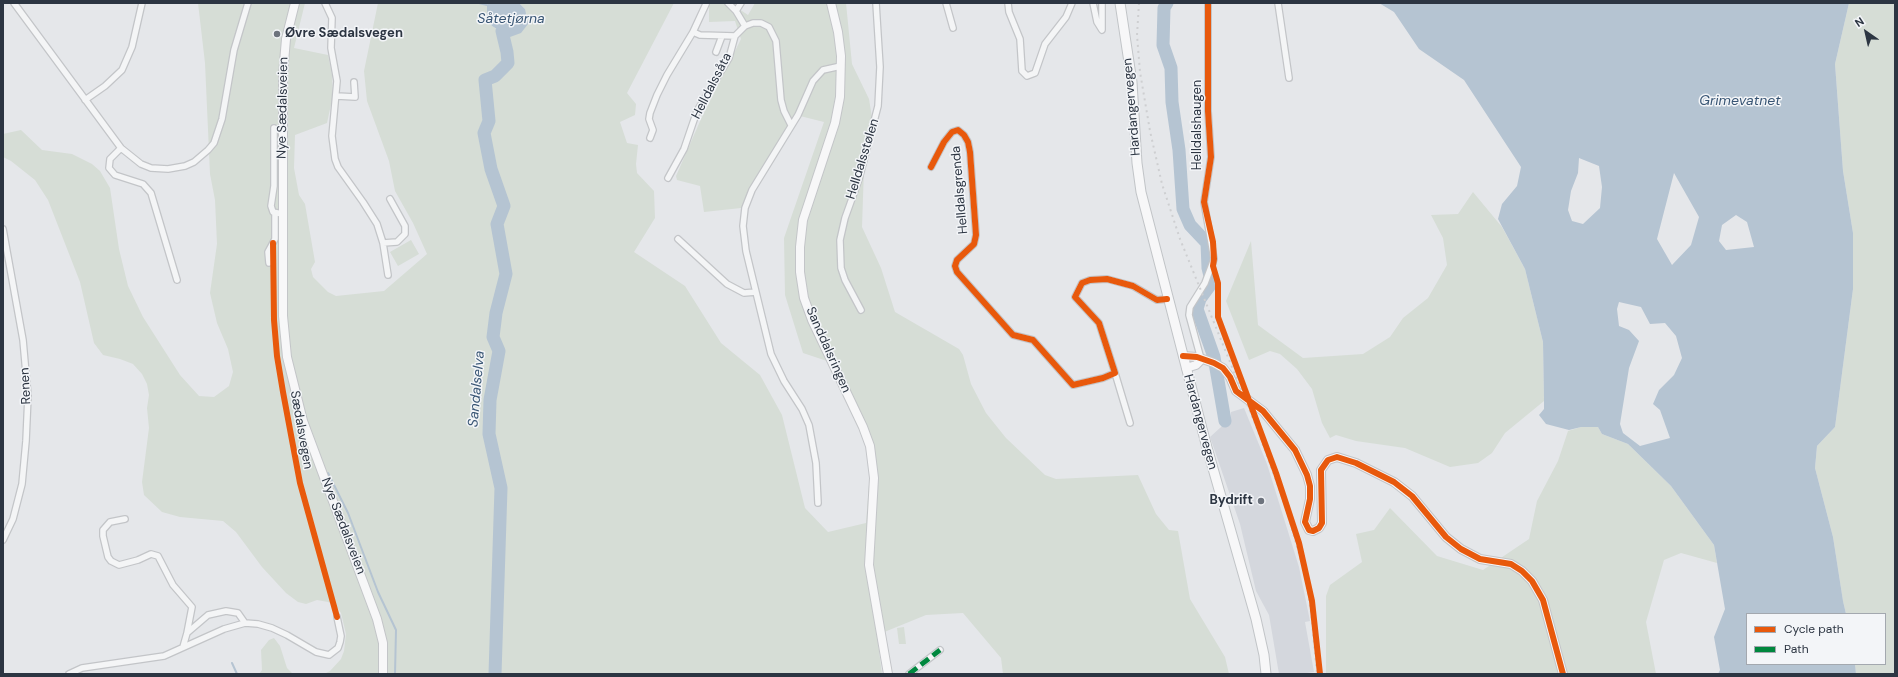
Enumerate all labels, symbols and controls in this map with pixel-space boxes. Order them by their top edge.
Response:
water label: Såtetjørna [477,11,545,27]
north arrow [1846,12,1886,52]
text: N [1852,14,1867,30]
place label: Øvre Sædalsvegen [285,26,403,42]
marker: Øvre Sædalsvegen [272,29,282,39]
street label: Helldalssåta [689,50,735,122]
street label: Nye Sædalsveien [274,57,292,159]
street label: Hardangervegen [1120,57,1144,157]
street label: Helldalshaugen [1190,80,1206,170]
water label: Grimevatnet [1699,93,1781,109]
street label: Helldalsstølen [843,117,883,201]
street label: Helldalsgrenda [948,145,972,235]
street label: Sanddalsringen [802,305,854,395]
water label: Sandalselva [465,350,489,428]
street label: Renen [17,367,35,405]
street label: Hardangervegen [1180,373,1220,471]
street label: Sædalsvegen [286,390,316,470]
street label: Nye Sædalsveien [317,476,369,576]
place label: Bydrift [1210,493,1253,509]
marker: Bydrift [1256,496,1266,506]
legend [1746,613,1886,665]
text: Cycle path [1784,621,1844,637]
text: Path [1784,641,1809,657]

